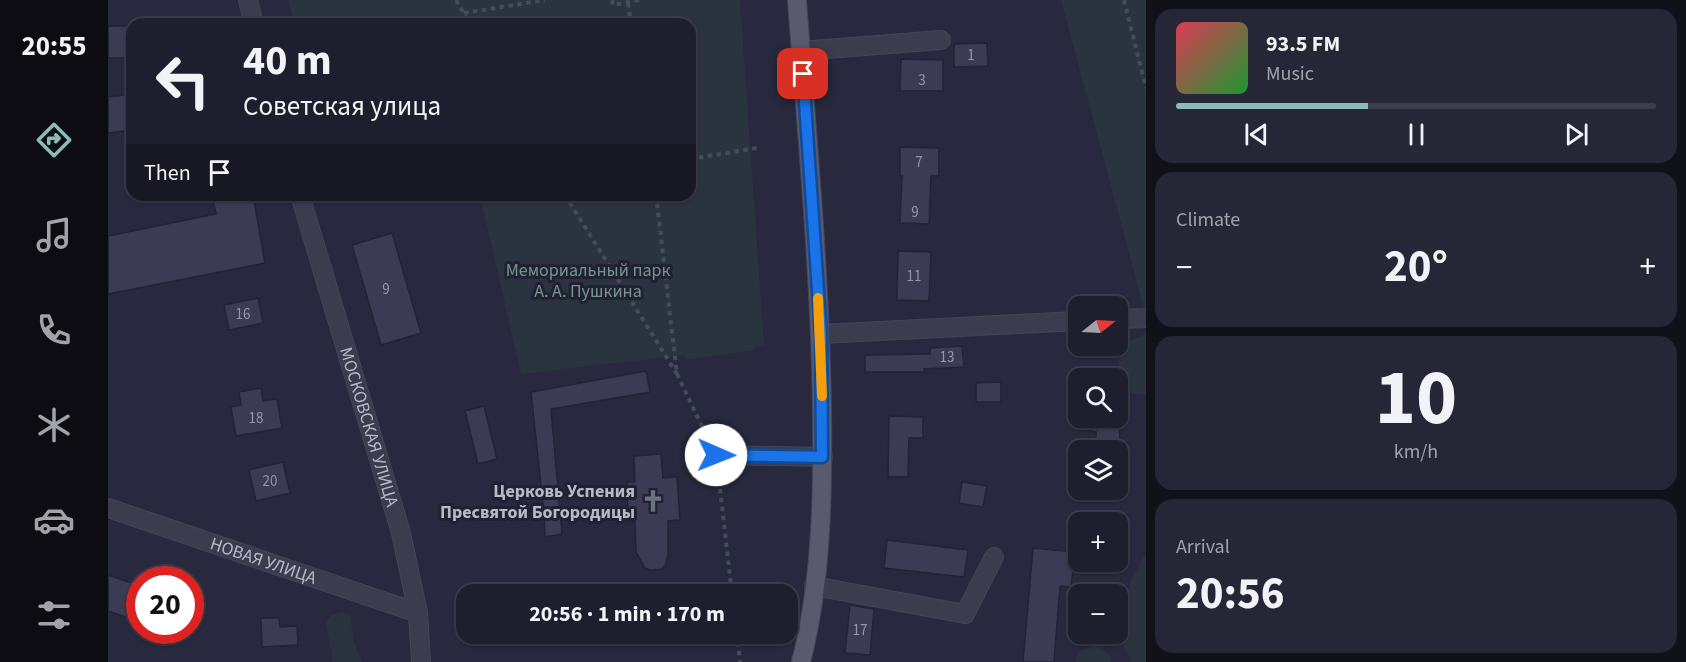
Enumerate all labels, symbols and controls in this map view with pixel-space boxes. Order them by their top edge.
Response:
text: 20:55 [21,27,87,66]
text: 93.5 FM [1266,28,1340,60]
text: 40 m [243,31,332,91]
icon: left [144,42,222,120]
house number: 1 [967,45,975,66]
pin [777,48,828,99]
icon: arrive [786,57,819,90]
text: Music [1266,60,1314,88]
house number: 3 [918,70,926,91]
text: Советская улица [243,87,441,126]
icon: previous [1240,118,1273,151]
icon: pause [1400,118,1433,151]
icon: next [1560,118,1593,151]
icon: directions [33,119,75,161]
house number: 7 [915,152,923,173]
icon: arrive [203,156,236,189]
text: Then [144,157,191,189]
house number: 9 [911,202,919,223]
text: Climate [1176,206,1240,234]
icon: music [33,214,75,256]
text: 20° [1384,235,1448,299]
text: − [1176,244,1192,291]
text: + [1640,244,1656,291]
park label: Мемориальный парк А. А. Пушкина [506,258,670,304]
house number: 11 [907,266,921,287]
house number: 9 [382,279,390,300]
north arrow [1068,296,1128,356]
map controls [1068,296,1128,644]
house number: 16 [236,304,250,325]
icon: phone [33,309,75,351]
text: 10 [1375,343,1457,454]
street label: МОСКОВСКАЯ УЛИЦА [334,344,405,510]
house number: 13 [940,347,954,368]
button: search [1068,368,1128,428]
icon: climate [33,404,75,446]
house number: 18 [249,408,263,429]
position arrow [684,423,748,487]
text: km/h [1394,438,1438,466]
button: layers [1068,440,1128,500]
house number: 20 [263,471,277,492]
place label: Церковь Успения Пресвятой Богородицы [440,479,635,525]
church icon: Церковь Успения Пресвятой Богородицы [640,488,666,514]
icon: car [33,499,75,541]
button: + [1068,512,1128,572]
street label: НОВАЯ УЛИЦА [207,531,320,590]
text: Arrival [1176,533,1230,561]
text: 20:56 [1176,562,1285,626]
speed limit sign: 20 [126,566,204,644]
button: − [1068,584,1128,644]
icon: filters [33,594,75,636]
text: 20:56 · 1 min · 170 m [529,598,725,630]
house number: 17 [853,620,867,641]

